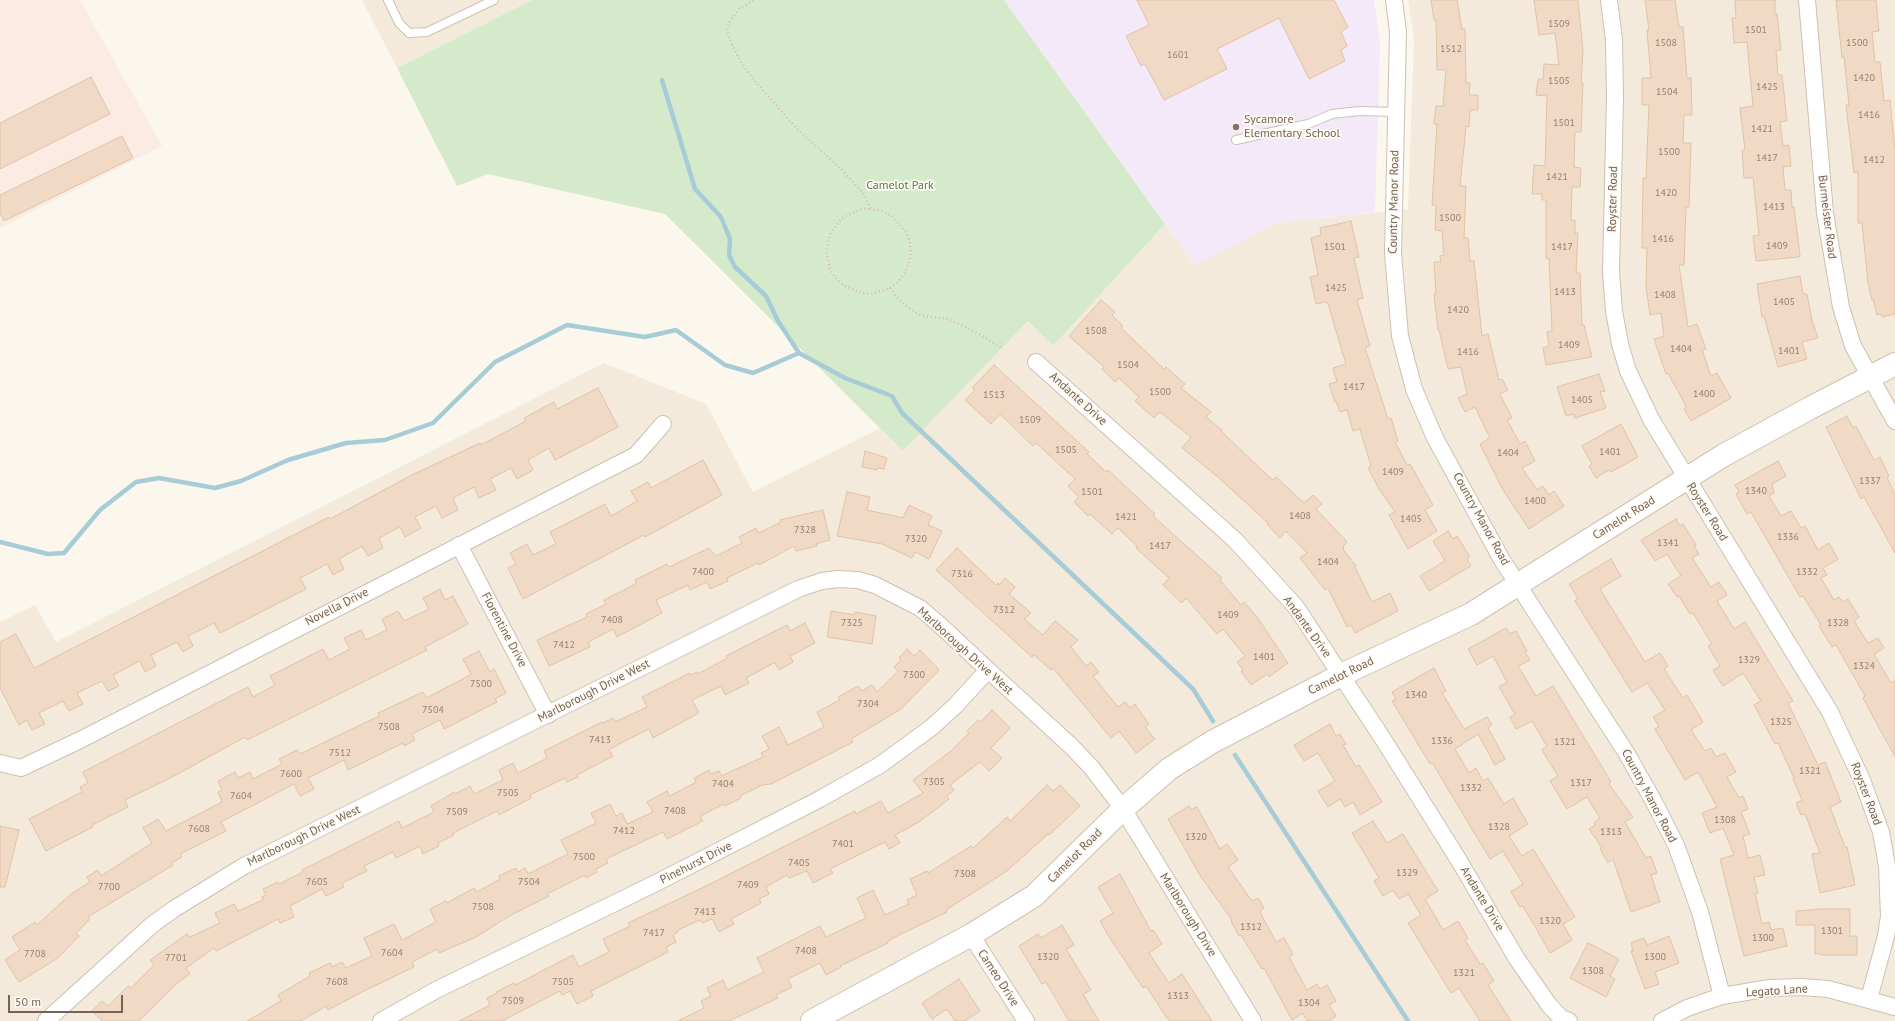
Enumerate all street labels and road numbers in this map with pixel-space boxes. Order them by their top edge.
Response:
street label: Country Manor Road [1386,150,1402,254]
street label: Royster Road [1605,166,1621,232]
street label: Burmeister Road [1815,174,1839,260]
street label: Andante Drive [1046,369,1110,429]
street label: Country Manor Road [1450,470,1512,568]
street label: Royster Road [1683,480,1731,544]
street label: Camelot Road [1590,493,1658,543]
street label: Novella Drive [303,585,371,629]
street label: Florentine Drive [478,590,530,670]
street label: Andante Drive [1280,593,1334,661]
street label: Marlborough Drive West [914,604,1016,698]
street label: Camelot Road [1306,654,1376,698]
street label: Marlborough Drive West [536,656,652,726]
street label: Country Manor Road [1618,747,1680,845]
street label: Royster Road [1847,761,1885,827]
street label: Marlborough Drive West [245,802,363,870]
street label: Camelot Road [1045,826,1105,886]
street label: Pinehurst Drive [658,839,734,887]
street label: Andante Drive [1457,864,1507,934]
street label: Marlborough Drive [1156,870,1220,960]
street label: Cameo Drive [974,947,1022,1009]
street label: Legato Lane [1746,982,1808,1000]

